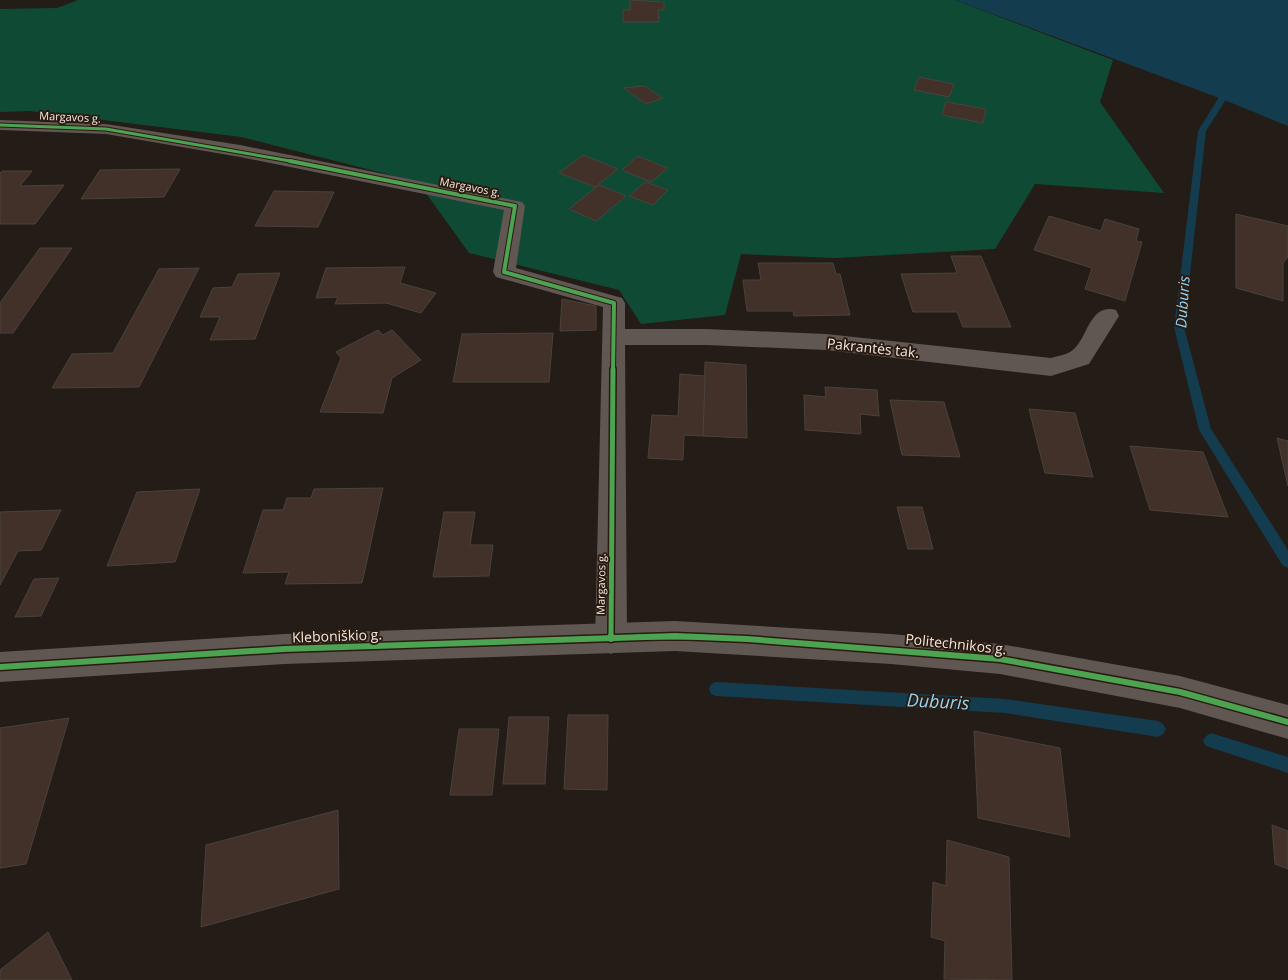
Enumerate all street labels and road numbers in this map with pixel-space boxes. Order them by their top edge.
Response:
street label: Margavos g. [39,107,101,126]
street label: Margavos g. [438,173,502,200]
street label: Pakrantės tak. [826,333,920,362]
street label: Margavos g. [592,553,609,615]
street label: Kleboniškio g. [292,624,382,647]
street label: Politechnikos g. [905,629,1008,658]

